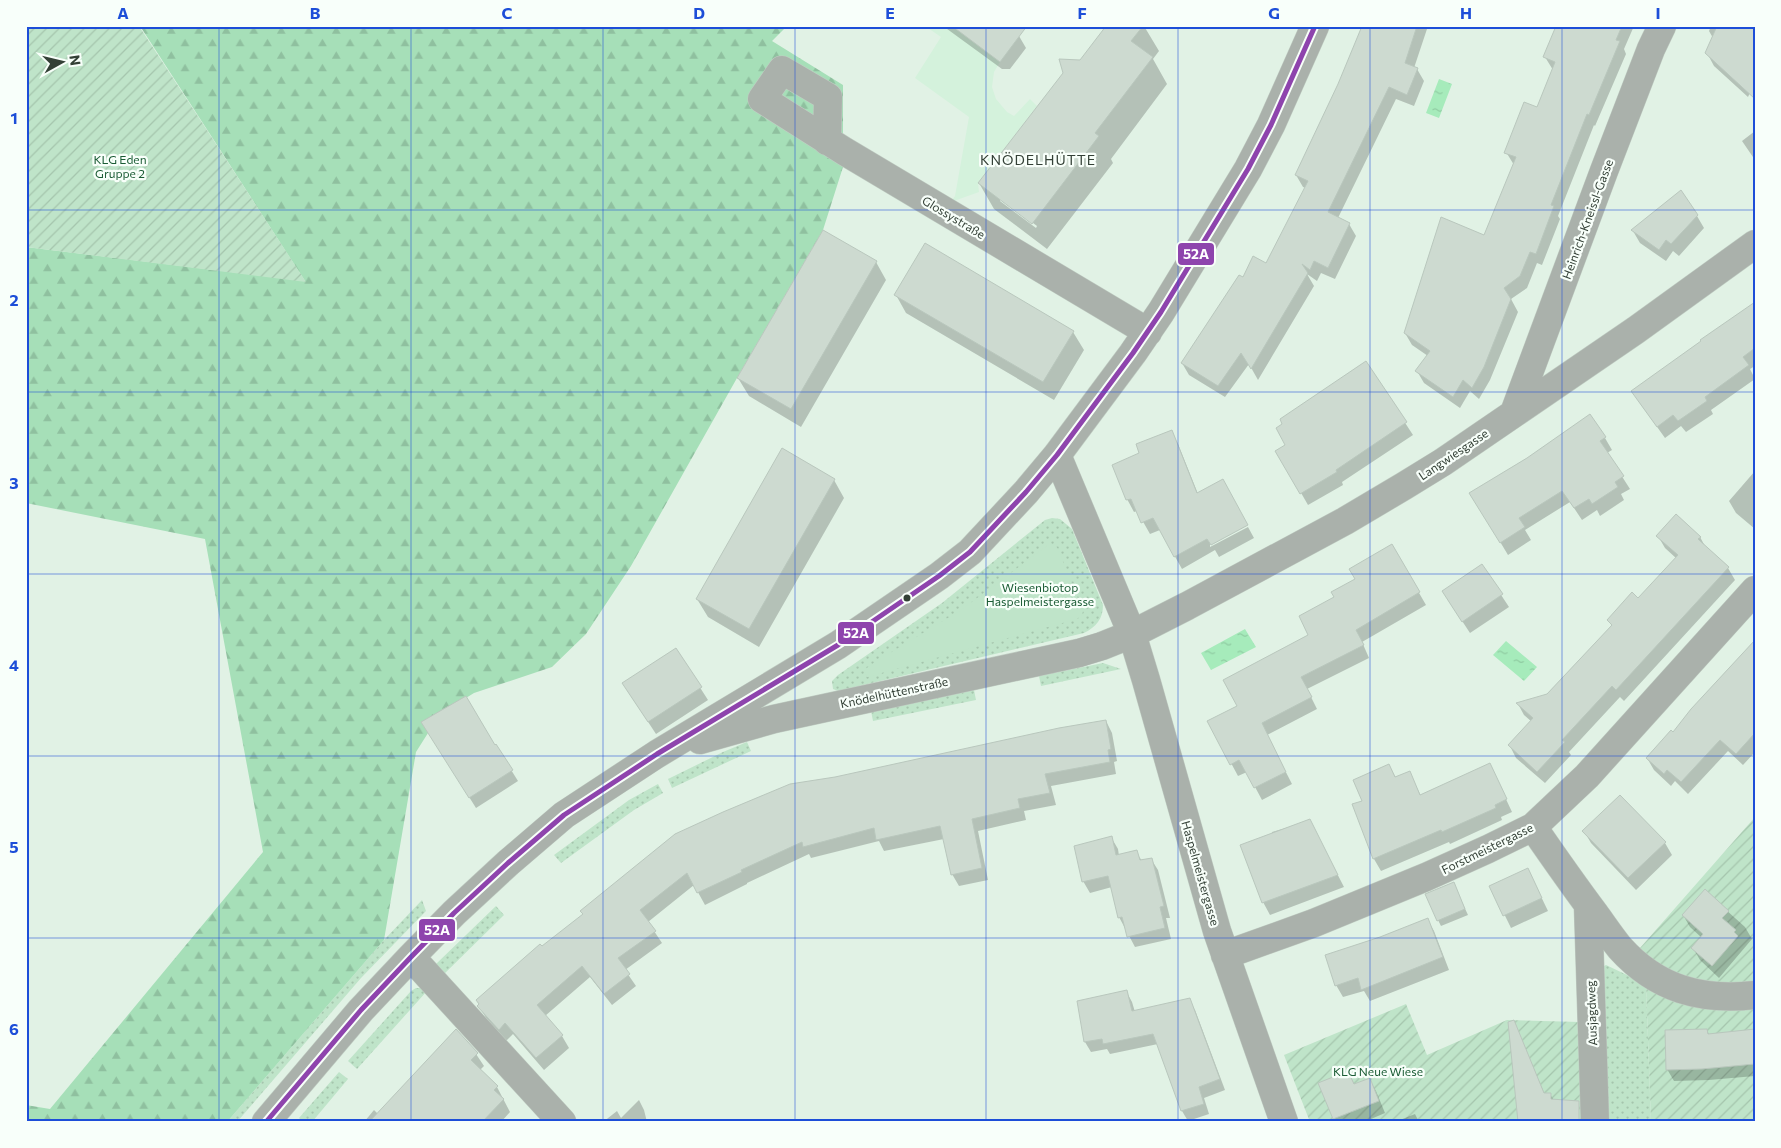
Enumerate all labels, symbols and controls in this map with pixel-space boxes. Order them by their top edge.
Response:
text: A [117,3,129,22]
text: B [310,3,321,22]
text: C [502,3,513,22]
text: D [693,3,705,22]
text: E [885,3,895,22]
text: F [1077,3,1087,22]
text: G [1268,3,1280,22]
text: H [1460,3,1472,22]
text: I [1655,3,1661,22]
north arrow [38,38,88,88]
text: N [66,54,85,67]
text: 1 [10,108,18,127]
district label: KNÖDELHÜTTE [980,151,1096,168]
park label: KLG Eden Gruppe 2 [93,152,147,180]
street label: Heinrich-Kneissl-Gasse [1559,157,1615,281]
street label: Glossystraße [920,193,988,241]
line badge: 52A [1177,242,1215,266]
text: 52A [1183,245,1209,262]
text: 2 [9,290,19,309]
street label: Langwiesgasse [1416,426,1490,482]
text: 3 [9,473,19,492]
park label: Wiesenbiotop Haspelmeistergasse [986,580,1094,608]
unlabelled marker [902,593,912,603]
line badge: 52A [837,621,875,645]
text: 52A [843,624,869,641]
text: 4 [9,655,19,674]
street label: Knödelhüttenstraße [839,674,949,710]
street label: Haspelmeistergasse [1179,819,1223,927]
street label: Forstmeistergasse [1439,820,1535,876]
text: 5 [9,837,19,856]
line badge: 52A [418,918,456,942]
text: 52A [424,921,450,938]
street label: Ausjagdweg [1583,980,1599,1046]
text: 6 [9,1019,19,1038]
park label: KLG Neue Wiese [1333,1064,1423,1078]

